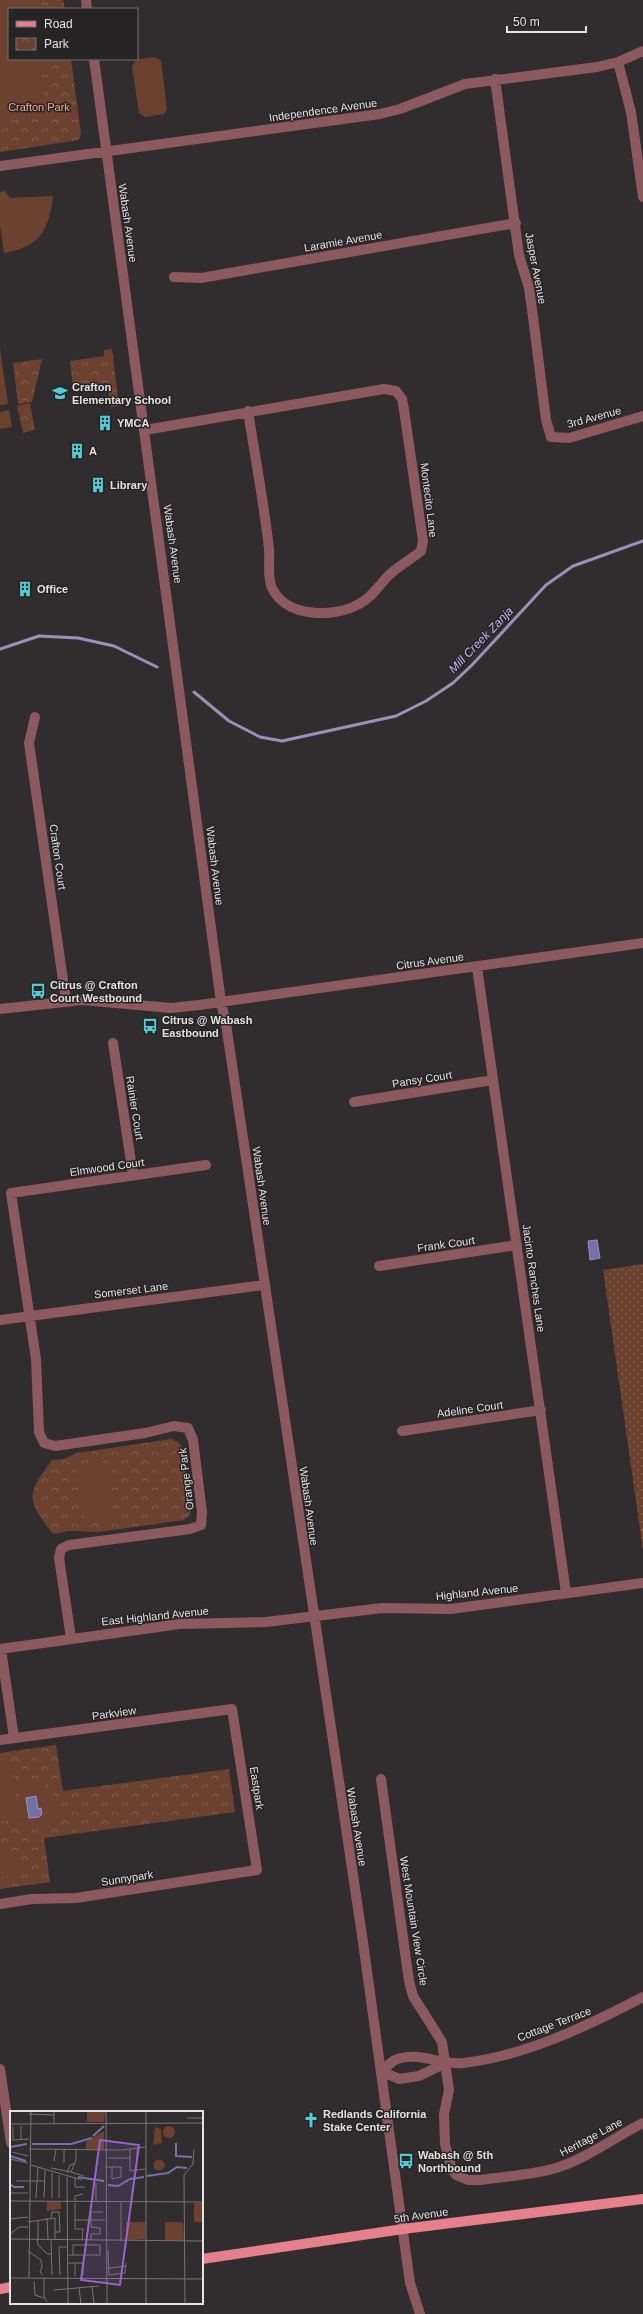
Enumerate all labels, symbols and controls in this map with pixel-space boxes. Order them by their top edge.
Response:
legend [8,8,138,60]
scale bar [507,8,586,34]
text: 50 m [513,15,540,29]
text: Road [44,17,73,31]
text: Park [44,37,70,51]
street label: Independence Avenue [268,96,378,124]
park label: Crafton Park [8,101,70,113]
street label: Wabash Avenue [117,183,139,263]
street label: Laramie Avenue [303,228,383,254]
street label: Jasper Avenue [523,231,549,305]
place label: Crafton Elementary School [72,381,171,406]
school or university icon: Crafton Elementary School [51,384,69,402]
street label: 3rd Avenue [566,404,622,430]
building icon: YMCA [96,414,114,432]
place label: YMCA [117,417,149,429]
building icon: A [68,442,86,460]
place label: A [89,445,97,457]
street label: Montecito Lane [418,462,440,538]
building icon: Library [89,476,107,494]
place label: Library [110,479,148,491]
street label: Wabash Avenue [162,504,184,584]
building icon: Office [16,580,34,598]
place label: Office [37,583,68,595]
water label: Mill Creek Zanja [446,604,516,676]
street label: Crafton Court [47,823,69,891]
street label: Wabash Avenue [204,826,226,906]
street label: Citrus Avenue [395,950,465,972]
place label: Citrus @ Crafton Court Westbound [50,979,142,1004]
bus stop icon: Citrus @ Crafton Court Westbound [29,982,47,1000]
place label: Citrus @ Wabash Eastbound [162,1014,253,1039]
bus stop icon: Citrus @ Wabash Eastbound [141,1017,159,1035]
street label: Pansy Court [391,1068,453,1090]
street label: Rainier Court [124,1075,146,1141]
street label: Wabash Avenue [251,1146,273,1226]
street label: Elmwood Court [69,1156,145,1178]
street label: Jacinto Ranches Lane [520,1223,548,1333]
street label: Frank Court [416,1234,476,1254]
street label: Somerset Lane [93,1279,169,1301]
street label: Adeline Court [436,1398,504,1420]
street label: Orange Park [176,1447,196,1511]
street label: Wabash Avenue [298,1466,320,1546]
street label: Highland Avenue [435,1582,519,1602]
street label: East Highland Avenue [101,1604,209,1628]
street label: Parkview [91,1704,137,1722]
street label: Eastpark [248,1766,266,1811]
street label: Wabash Avenue [345,1787,369,1867]
street label: West Mountain View Circle [398,1855,430,1987]
street label: Sunnypark [100,1868,154,1888]
street label: Cottage Terrace [515,2004,593,2044]
place label: Redlands California Stake Center [323,2108,427,2133]
inset map [10,2111,203,2304]
church icon: Redlands California Stake Center [302,2111,320,2129]
street label: Heritage Lane [558,2115,624,2159]
place label: Wabash @ 5th Northbound [418,2149,493,2174]
bus stop icon: Wabash @ 5th Northbound [397,2152,415,2170]
street label: 5th Avenue [393,2205,449,2225]

